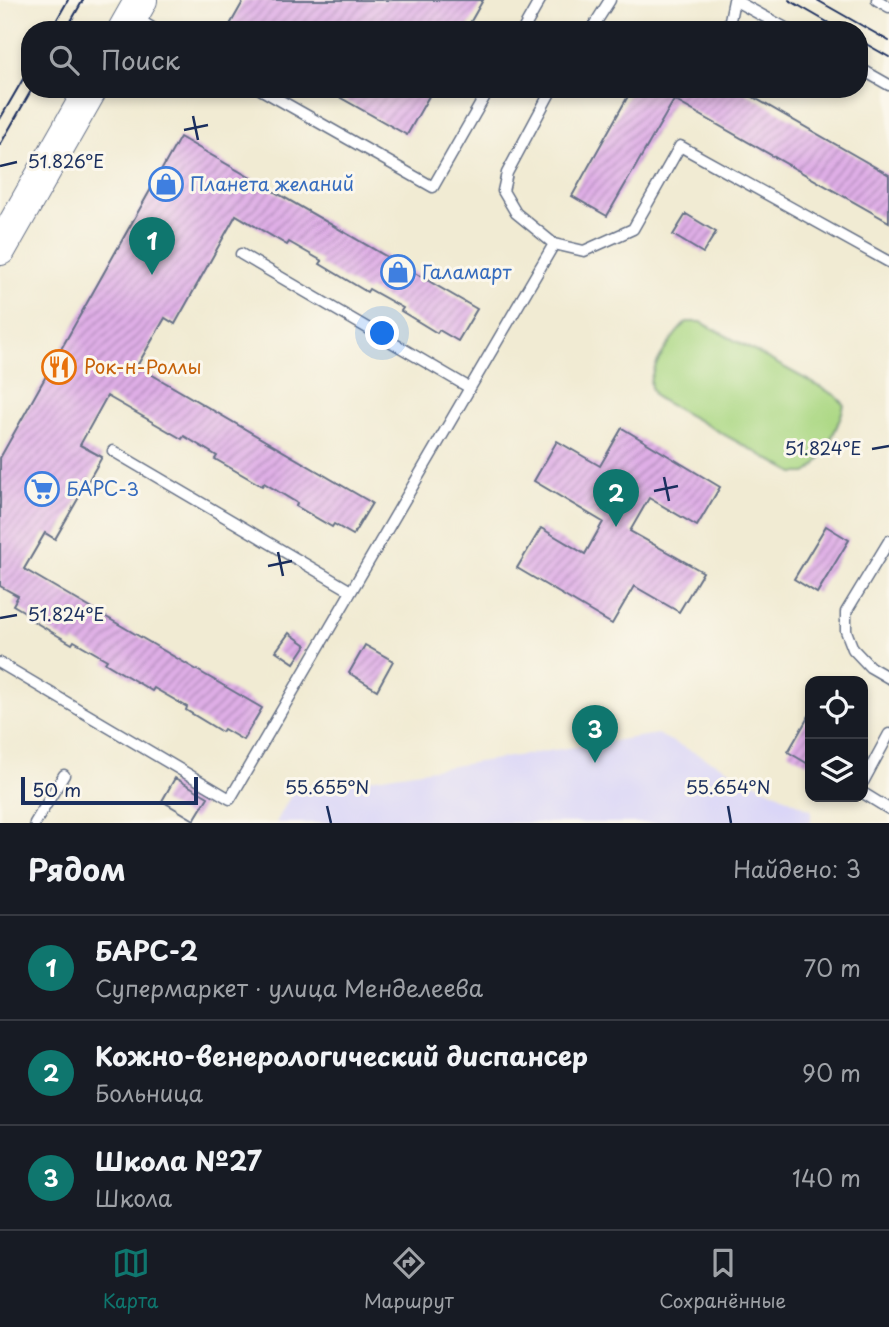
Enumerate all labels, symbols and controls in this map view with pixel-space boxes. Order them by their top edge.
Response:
search box [21,21,868,98]
text: Поиск [101,40,180,79]
icon: search [45,41,83,79]
text: 51.826°E [28,147,104,174]
shop icon: Планета желаний [147,165,185,203]
place label: Планета желаний [190,169,354,197]
pin: 1 [129,217,175,275]
shop icon: Галамарт [379,253,417,291]
place label: Галамарт [422,257,512,285]
your location [365,316,399,350]
restaurant icon: Рок-н-Роллы [40,348,78,386]
place label: Рок-н-Роллы [84,352,201,380]
text: 51.824°E [784,434,862,461]
pin: 2 [593,469,639,527]
supermarket icon: БАРС-3 [23,470,61,508]
place label: БАРС-3 [66,474,139,502]
text: 51.824°E [27,600,105,627]
map controls [805,676,868,802]
button: locate [805,676,868,739]
pin: 3 [572,705,618,763]
button: layers [805,739,868,802]
text: 55.655°N [285,773,369,800]
text: 55.654°N [686,773,770,800]
scale bar [21,774,198,806]
text: 50 m [32,775,81,803]
text: Рядом [28,846,126,891]
text: Найдено: 3 [733,851,861,886]
text: БАРС-2 [95,931,198,970]
text: 1 [46,950,57,985]
text: 70 m [803,950,861,985]
text: Супермаркет · улица Менделеева [95,970,483,1005]
text: Кожно-венерологический диспансер [95,1036,588,1075]
text: 2 [43,1055,59,1090]
text: 90 m [802,1055,861,1090]
text: Больница [95,1075,203,1110]
text: Школа №27 [95,1141,262,1180]
text: 3 [43,1160,59,1195]
text: 140 m [792,1160,861,1195]
text: Школа [95,1180,172,1215]
tab: Карта [103,1244,159,1314]
tab: Маршрут [364,1244,454,1314]
tab: Сохранённые [659,1244,786,1314]

